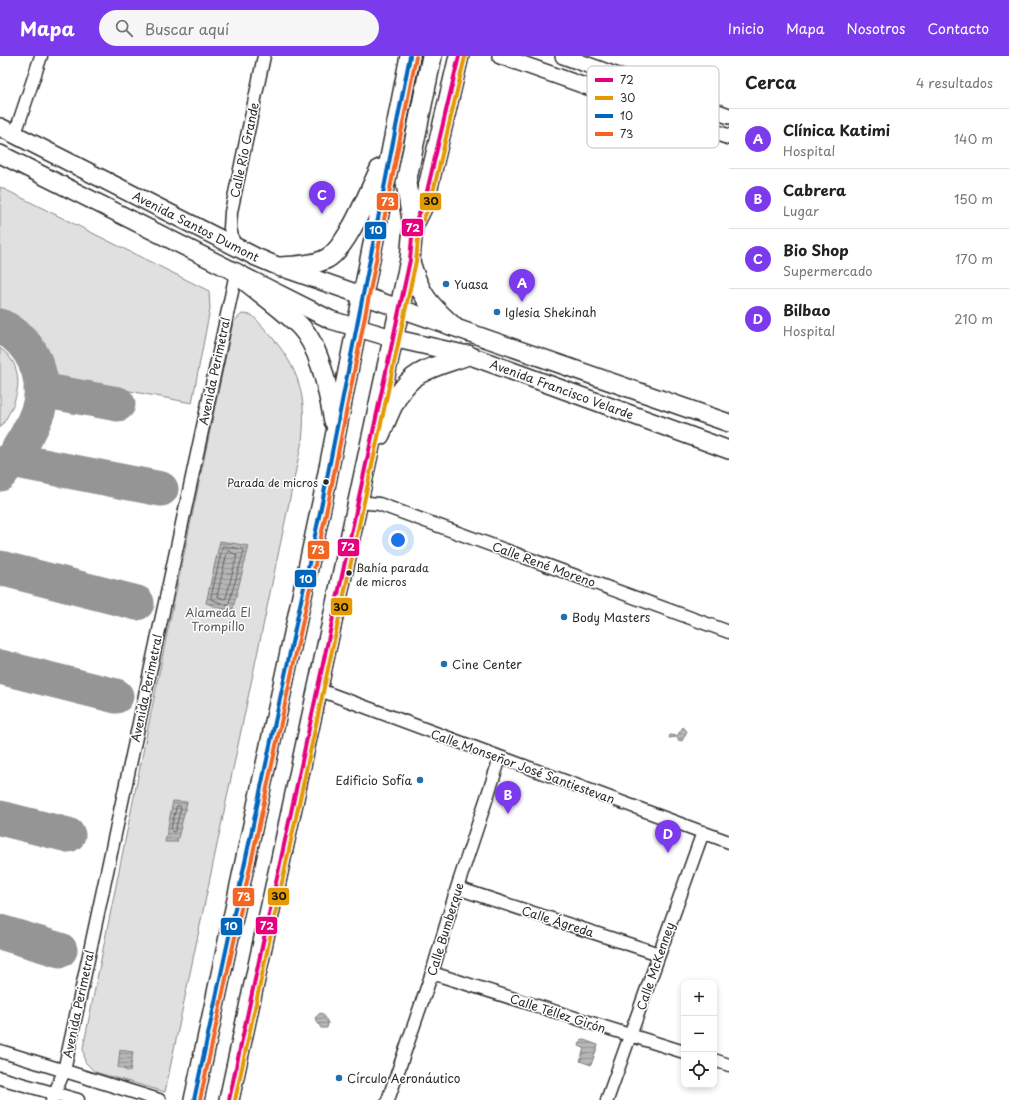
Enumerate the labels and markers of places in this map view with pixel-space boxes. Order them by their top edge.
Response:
pin: C [309,181,335,214]
pin: A [509,269,535,302]
place label: Yuasa [454,275,489,293]
marker: Yuasa [441,279,451,289]
place label: Iglesia Shekinah [505,303,596,321]
marker: Iglesia Shekinah [492,307,502,317]
place label: Parada de micros [227,474,318,491]
marker: Parada de micros [321,477,331,487]
place label: Bahía parada de micros [356,559,429,590]
marker: Bahía parada de micros [344,568,354,578]
place label: Body Masters [572,608,651,626]
marker: Body Masters [559,612,569,622]
place label: Cine Center [452,655,522,673]
marker: Cine Center [439,659,449,669]
place label: Edificio Sofía [336,771,412,789]
marker: Edificio Sofía [415,775,425,785]
pin: B [495,781,521,814]
pin: D [655,820,681,853]
place label: Círculo Aeronáutico [347,1069,461,1087]
marker: Círculo Aeronáutico [334,1073,344,1083]

